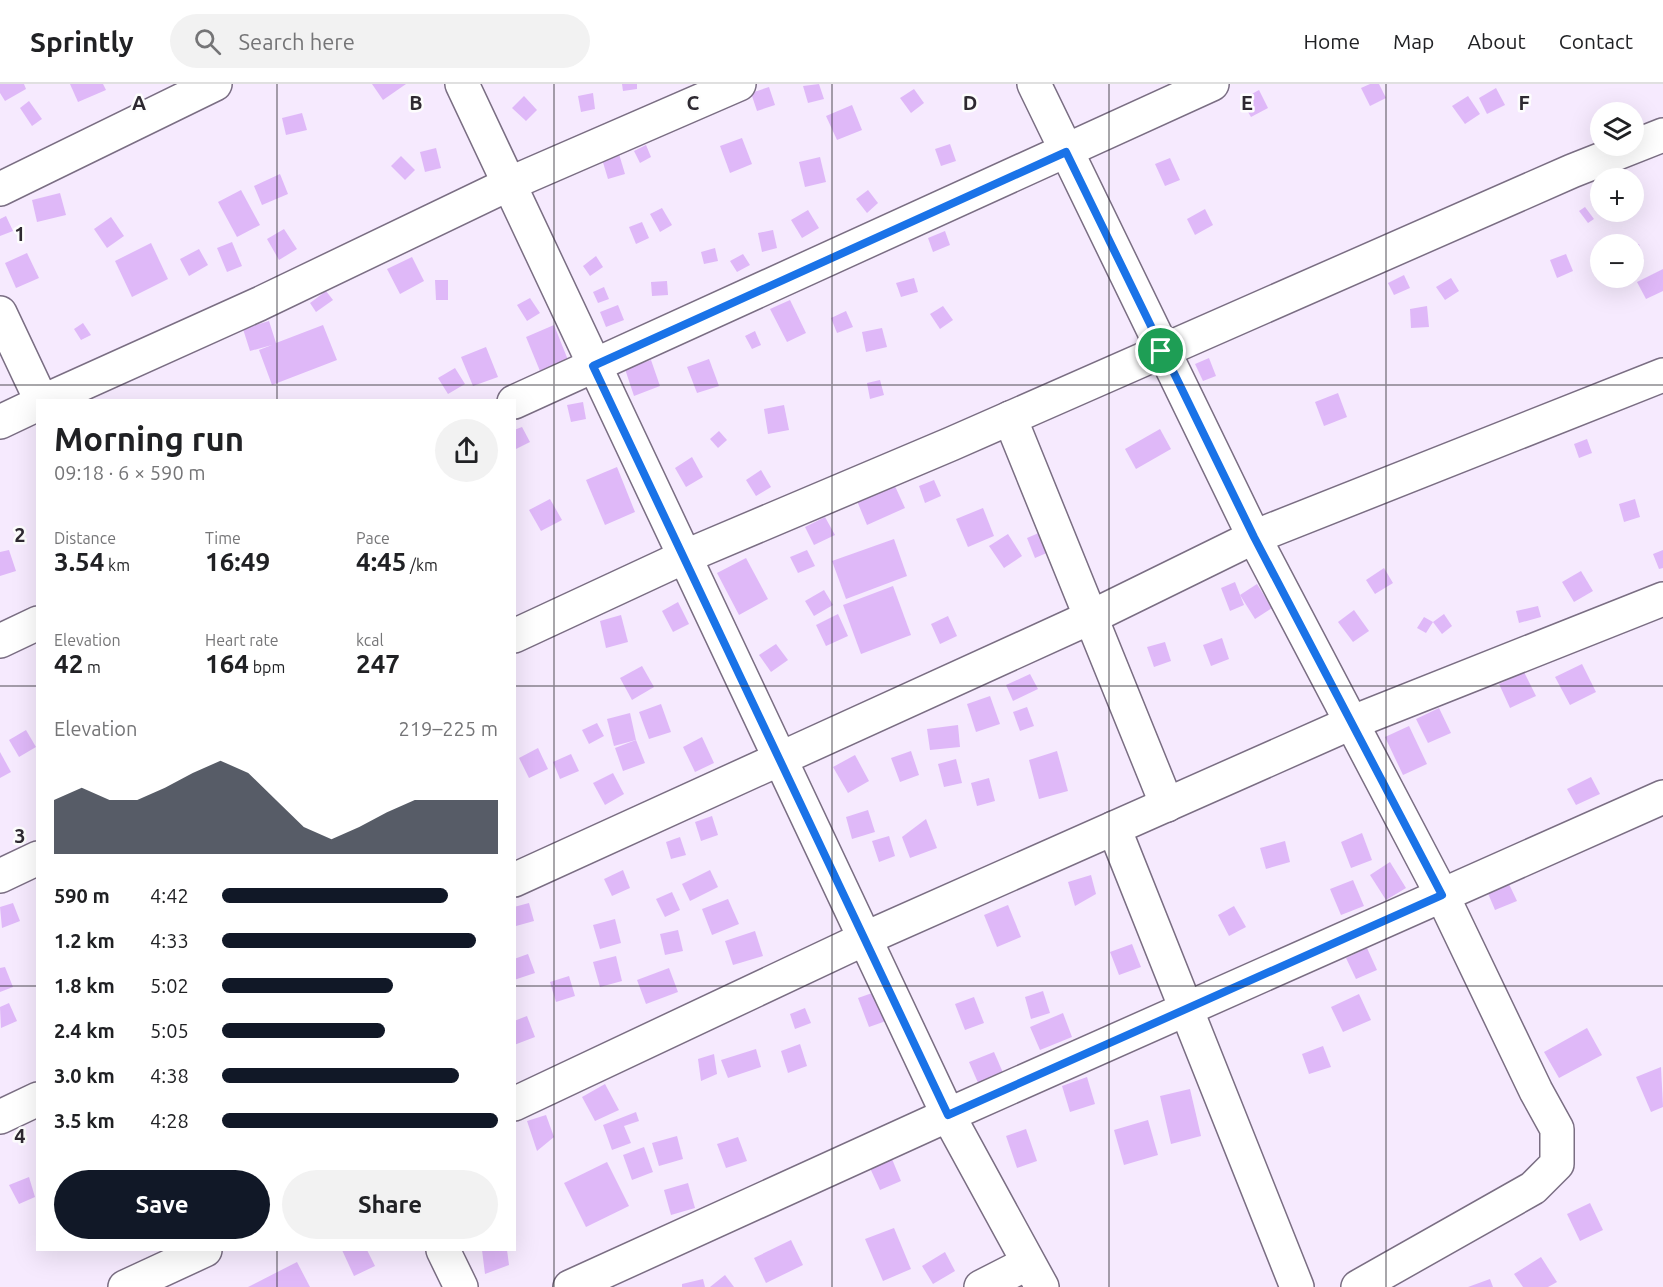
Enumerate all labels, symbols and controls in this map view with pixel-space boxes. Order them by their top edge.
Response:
search box [170,14,590,68]
icon: search [191,25,224,58]
text: Sprintly [30,26,134,57]
text: Search here [239,29,355,54]
text: Home [1303,29,1360,53]
text: Map [1393,29,1434,53]
text: About [1467,29,1526,53]
text: Contact [1559,29,1633,53]
text: A [132,91,146,114]
text: B [409,91,423,114]
text: C [687,91,700,114]
text: D [963,91,977,114]
text: E [1241,91,1253,114]
text: F [1518,91,1530,114]
map controls [1590,102,1644,288]
button: layers [1590,102,1644,156]
button: + [1590,168,1644,222]
text: 1 [14,222,26,245]
button: − [1590,234,1644,288]
pin [1135,325,1186,376]
icon: arrive [1144,334,1177,367]
button: share [435,419,498,482]
text: Morning run [54,420,244,457]
text: 09:18 · 6 × 590 m [54,461,206,484]
text: 2 [14,523,26,546]
text: Distance [54,529,116,547]
text: Time [205,529,241,547]
text: Pace [356,529,390,547]
text: 3.54 [54,547,104,576]
text: 16:49 [205,547,270,576]
text: 4:45 [356,547,406,576]
text: km [104,556,130,574]
text: /km [406,556,438,574]
text: Elevation [54,631,121,649]
text: Heart rate [205,631,279,649]
text: kcal [356,631,384,649]
text: 42 [54,649,83,678]
text: 164 [205,649,249,678]
text: 247 [356,649,400,678]
text: m [83,658,101,676]
text: bpm [249,658,285,676]
text: Elevation [54,717,137,740]
text: 219–225 m [399,717,498,740]
text: 3 [14,824,26,847]
text: 590 m [54,884,110,907]
text: 4:42 [150,884,189,907]
text: 1.2 km [54,929,115,952]
text: 4:33 [150,929,189,952]
text: 1.8 km [54,974,115,997]
text: 5:02 [150,974,189,997]
text: 2.4 km [54,1019,115,1042]
text: 5:05 [150,1019,189,1042]
text: 3.0 km [54,1064,115,1087]
text: 4:38 [150,1064,189,1087]
text: 3.5 km [54,1109,115,1132]
text: 4:28 [150,1109,189,1132]
text: 4 [14,1124,26,1147]
button: Save [54,1170,270,1239]
button: Share [282,1170,498,1239]

